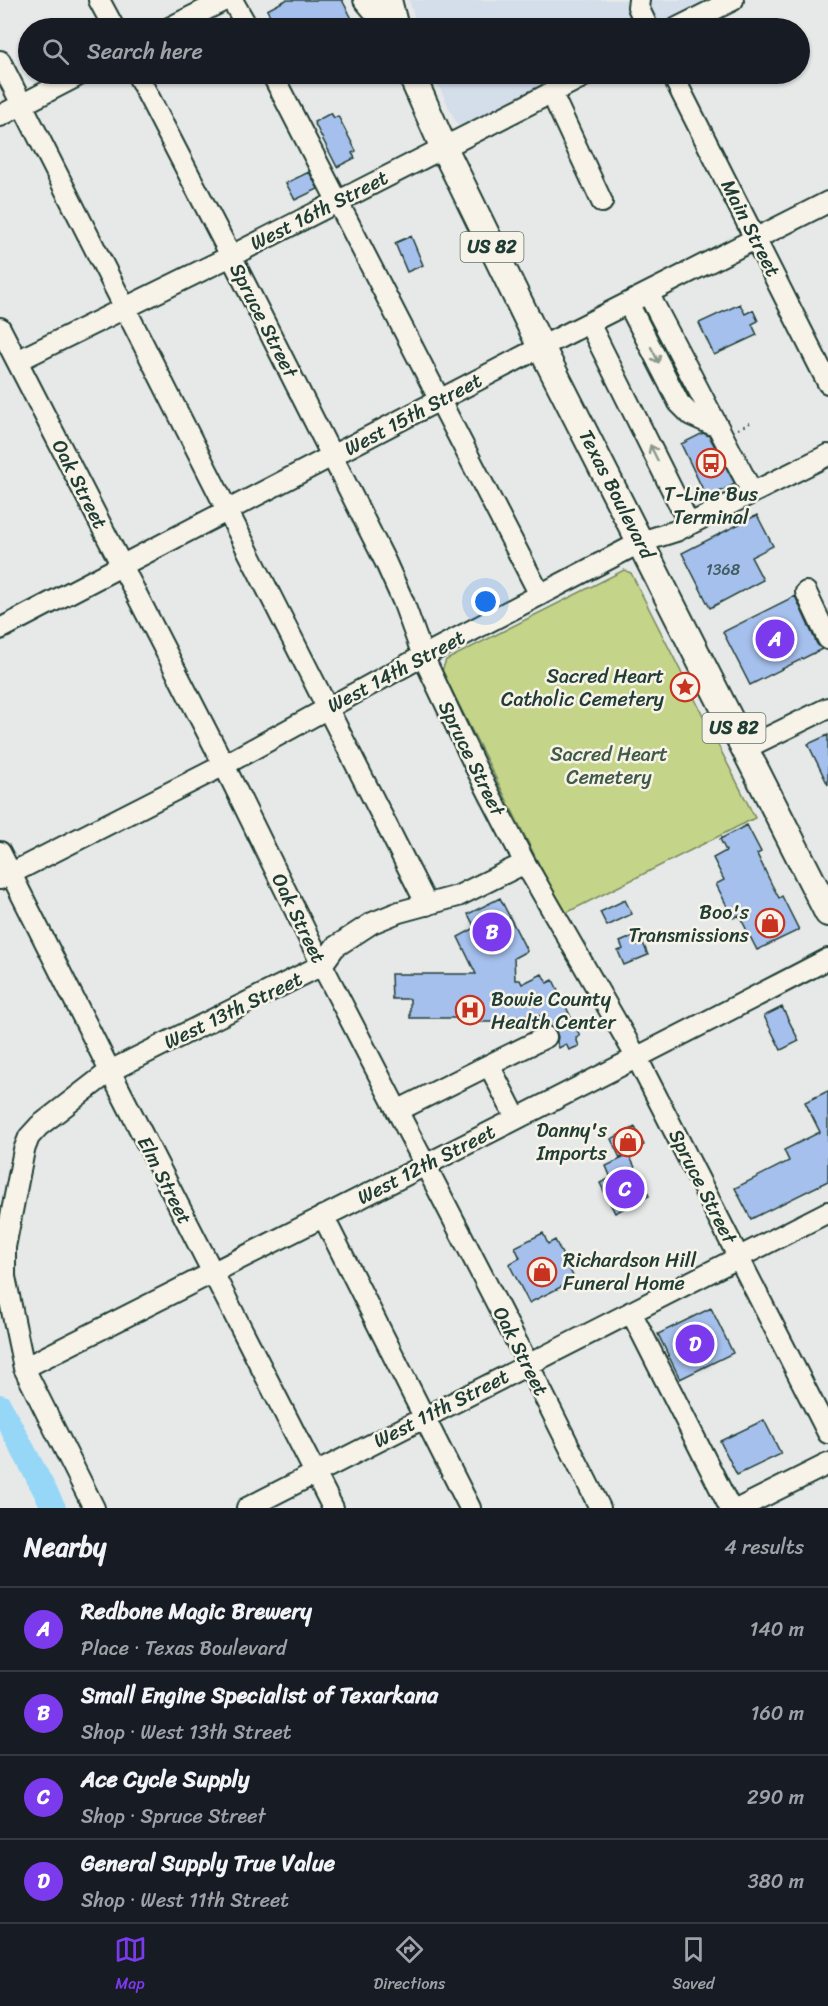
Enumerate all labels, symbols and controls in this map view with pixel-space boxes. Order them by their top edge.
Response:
search box [18,18,810,84]
text: Search here [87,32,203,71]
icon: search [39,35,72,68]
street label: West 16th Street [244,160,395,260]
street label: Main Street [711,173,790,284]
road number: US 82 [460,232,524,262]
street label: Spruce Street [220,257,308,385]
one-way arrow [649,346,661,364]
street label: West 15th Street [338,363,489,466]
street label: Texas Boulevard [569,423,665,567]
street label: Oak Street [42,433,117,536]
one-way arrow [648,445,659,463]
bus stop icon: T-Line Bus Terminal [695,447,727,479]
place label: T-Line Bus Terminal [664,477,759,535]
house number: 1368 [706,555,741,584]
your location [471,587,500,616]
pin: A [756,616,794,662]
street label: West 14th Street [321,620,472,723]
place label: Sacred Heart Catholic Cemetery [501,659,665,717]
place icon: Sacred Heart Catholic Cemetery [669,671,701,703]
street label: Spruce Street [428,694,515,823]
road number: US 82 [702,713,766,743]
park label: Sacred Heart Cemetery [550,737,668,795]
street label: Oak Street [262,867,336,970]
place label: Boo's Transmissions [629,895,750,953]
shop icon: Boo's Transmissions [754,907,786,939]
pin: B [472,910,512,954]
street label: West 13th Street [158,962,309,1059]
place label: Bowie County Health Center [491,982,617,1040]
hospital icon: Bowie County Health Center [454,994,486,1026]
place label: Danny's Imports [536,1113,608,1171]
street label: West 12th Street [351,1114,502,1214]
street label: Spruce Street [659,1123,747,1251]
shop icon: Danny's Imports [612,1126,644,1158]
street label: Elm Street [127,1130,202,1231]
pin: C [606,1166,644,1212]
place label: Richardson Hill Funeral Home [563,1243,697,1301]
shop icon: Richardson Hill Funeral Home [526,1256,558,1288]
street label: Oak Street [483,1300,558,1403]
pin: D [676,1322,714,1366]
street label: West 11th Street [367,1359,516,1458]
text: Nearby [24,1524,106,1570]
text: 4 results [724,1530,804,1565]
text: Redbone Magic Brewery [81,1592,312,1631]
text: A [37,1612,50,1647]
text: 140 m [750,1612,804,1647]
text: Place · Texas Boulevard [81,1631,287,1666]
text: Small Engine Specialist of Texarkana [81,1676,438,1715]
text: B [37,1696,50,1731]
text: 160 m [751,1696,804,1731]
text: Shop · West 13th Street [81,1715,291,1750]
text: Ace Cycle Supply [81,1760,249,1799]
text: C [37,1780,50,1815]
text: 290 m [747,1780,804,1815]
text: Shop · Spruce Street [81,1799,266,1834]
text: General Supply True Value [81,1844,335,1883]
text: D [38,1864,49,1899]
text: 380 m [748,1864,804,1899]
text: Shop · West 11th Street [81,1883,289,1918]
tab: Map [114,1933,147,1998]
tab: Directions [374,1933,445,1998]
tab: Saved [672,1933,714,1998]

